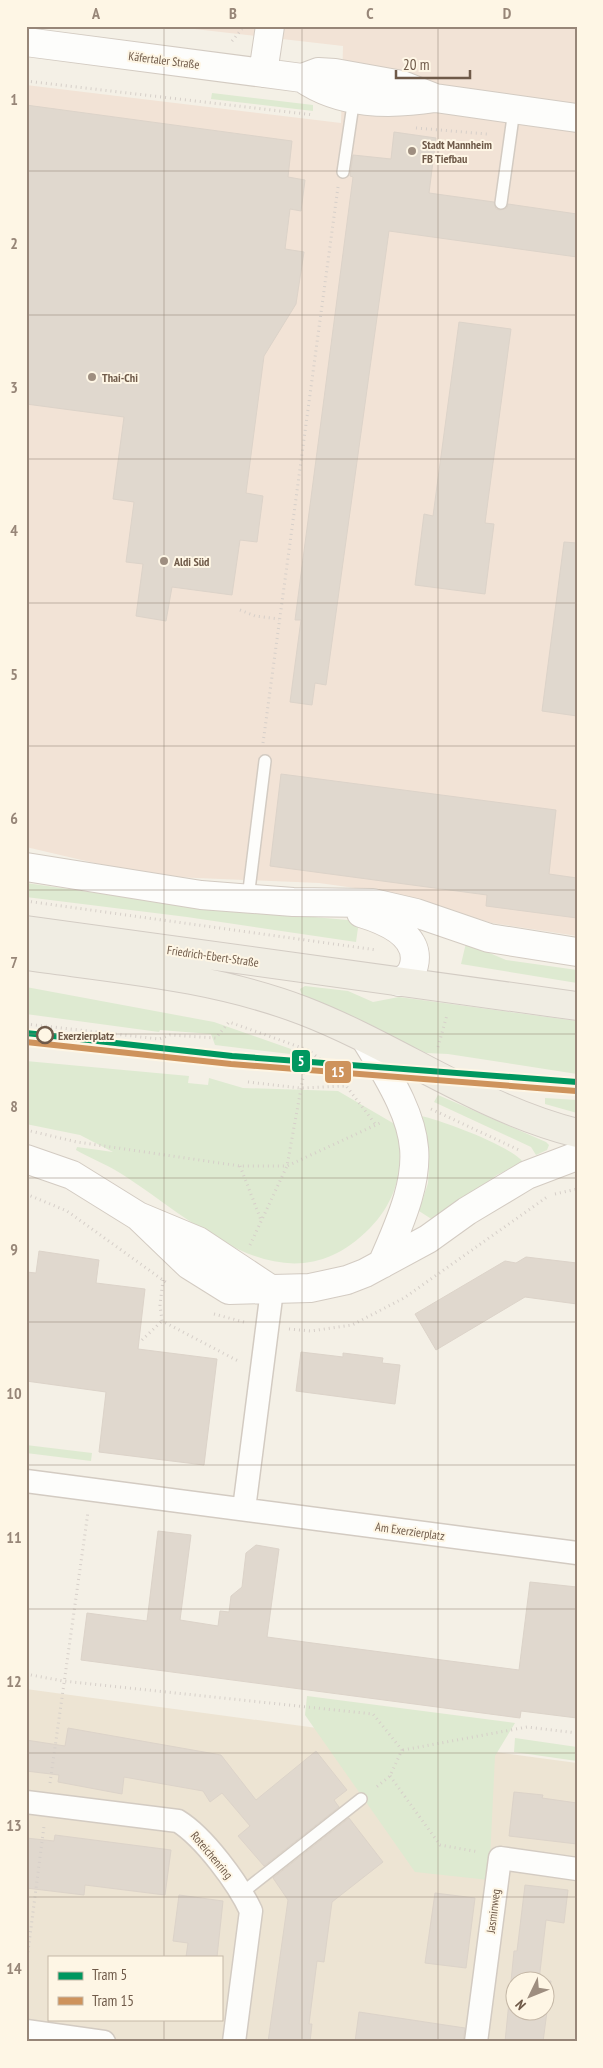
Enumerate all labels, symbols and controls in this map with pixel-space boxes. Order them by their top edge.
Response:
text: A [91,3,101,23]
text: B [229,3,237,23]
text: C [366,3,374,23]
text: D [503,3,512,23]
street label: Käfertaler Straße [128,48,200,72]
scale bar [396,48,469,80]
text: 20 m [403,55,429,74]
text: 1 [10,89,18,109]
place label: Stadt Mannheim FB Tiefbau [422,137,492,166]
marker: Stadt Mannheim FB Tiefbau [406,145,418,157]
text: 2 [10,233,18,253]
place label: Thai-Chi [102,370,138,385]
marker: Thai-Chi [86,371,98,383]
text: 3 [10,377,18,397]
text: 4 [10,520,18,540]
place label: Aldi Süd [173,554,209,569]
marker: Aldi Süd [158,555,170,567]
text: 5 [10,664,18,684]
text: 6 [10,808,18,828]
street label: Friedrich-Ebert-Straße [166,942,260,970]
text: 7 [10,952,18,972]
marker: Exerzierplatz [36,1026,54,1044]
place label: Exerzierplatz [58,1028,114,1043]
line badge: 5 [291,1049,311,1073]
text: 5 [298,1052,304,1070]
line badge: 15 [324,1060,352,1084]
text: 15 [331,1063,345,1081]
text: 8 [10,1096,18,1116]
text: 9 [10,1239,18,1259]
text: 10 [6,1383,22,1403]
street label: Am Exerzierplatz [374,1519,446,1543]
text: 11 [6,1527,22,1547]
text: 12 [6,1671,22,1691]
text: 13 [6,1815,22,1835]
street label: Roteichenring [188,1828,236,1882]
street label: Jasminweg [483,1888,503,1935]
legend [48,1956,222,2020]
text: 14 [6,1958,22,1978]
text: Tram 5 [92,1965,127,1984]
north arrow [506,1970,556,2020]
text: Tram 15 [92,1991,134,2010]
text: N [511,1996,530,2014]

